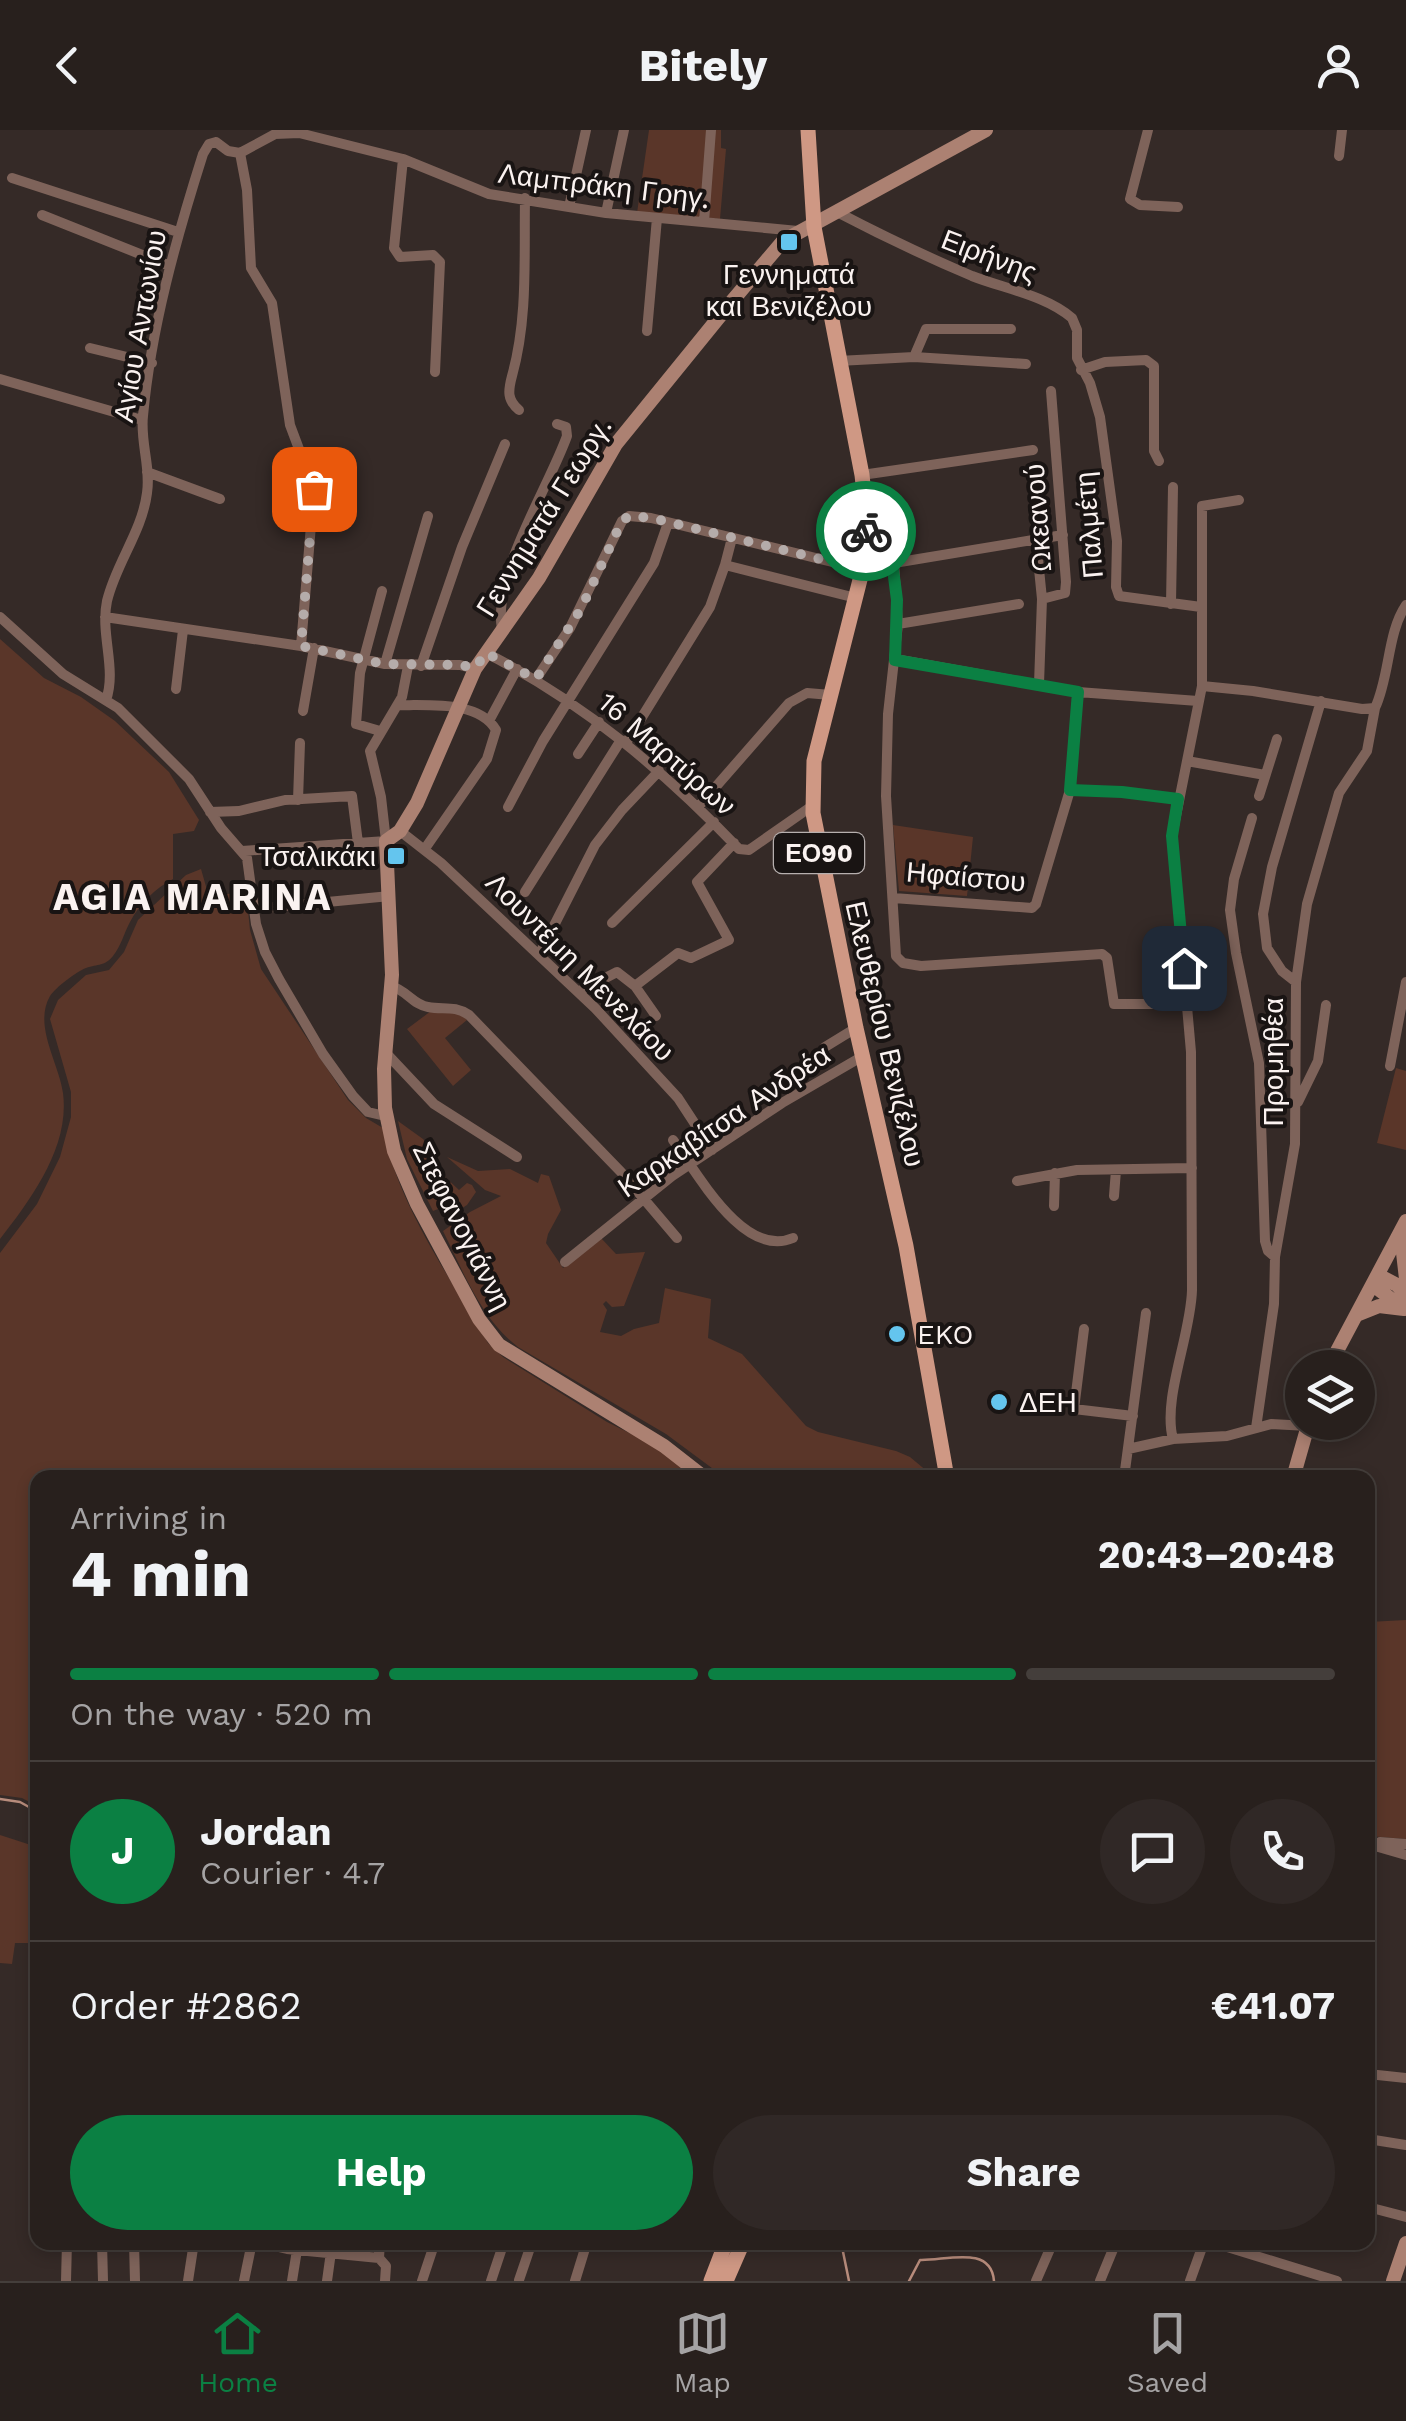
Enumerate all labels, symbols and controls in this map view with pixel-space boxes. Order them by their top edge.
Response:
icon: back [40,38,95,93]
icon: person [1311,38,1366,93]
text: Bitely [639,39,767,92]
street label: Λαμπράκη Γρηγ. [497,157,711,215]
street label: Ειρήνης [937,223,1041,289]
street label: Αγίου Αντωνίου [107,227,173,425]
marker: Γεννηματά και Βενιζέλου [778,231,800,253]
place label: Γεννηματά και Βενιζέλου [706,258,872,323]
street label: Γεννηματά Γεωργ. [469,411,619,623]
pin [272,447,357,532]
icon: bag [287,462,342,517]
street label: Ωκεανού [1018,463,1058,573]
street label: Παλμέτη [1068,470,1110,580]
courier [816,481,916,581]
icon: bike [839,504,894,559]
street label: 16 Μαρτύρων [592,686,742,822]
road number: ΕΟ90 [774,833,864,873]
place label: Τσαλικάκι [258,840,376,873]
marker: Τσαλικάκι [385,845,407,867]
street label: Ηφαίστου [905,855,1027,899]
street label: Λουντέμη Μενελάου [479,866,681,1068]
district label: AGIA MARINA [53,875,333,919]
street label: Ελευθερίου Βενιζέλου [838,898,932,1170]
pin [1142,926,1227,1011]
icon: home [1157,941,1212,996]
street label: Προμηθέα [1257,998,1290,1126]
street label: Καρκαβίτσα Ανδρέα [612,1038,836,1204]
street label: Στεφανογιάννη [406,1137,518,1315]
place label: EKO [917,1318,973,1351]
marker: EKO [886,1323,908,1345]
map controls [1285,1350,1375,1440]
button: layers [1285,1350,1375,1440]
place label: ΔΕΗ [1019,1386,1077,1419]
marker: ΔΕΗ [988,1391,1010,1413]
text: Arriving in [70,1499,227,1537]
text: 20:43–20:48 [1098,1533,1335,1577]
text: 4 min [70,1536,251,1612]
text: On the way · 520 m [70,1695,373,1733]
button: chat [1100,1799,1205,1904]
button: phone [1230,1799,1335,1904]
text: Jordan [200,1810,332,1854]
text: J [111,1829,134,1873]
text: Courier · 4.7 [200,1854,385,1892]
text: Order #2862 [70,1984,302,2028]
text: €41.07 [1211,1984,1335,2028]
button: Help [70,2115,693,2230]
button: Share [713,2115,1335,2230]
tab: Home [198,2306,278,2399]
tab: Map [674,2306,731,2399]
tab: Saved [1127,2306,1208,2399]

